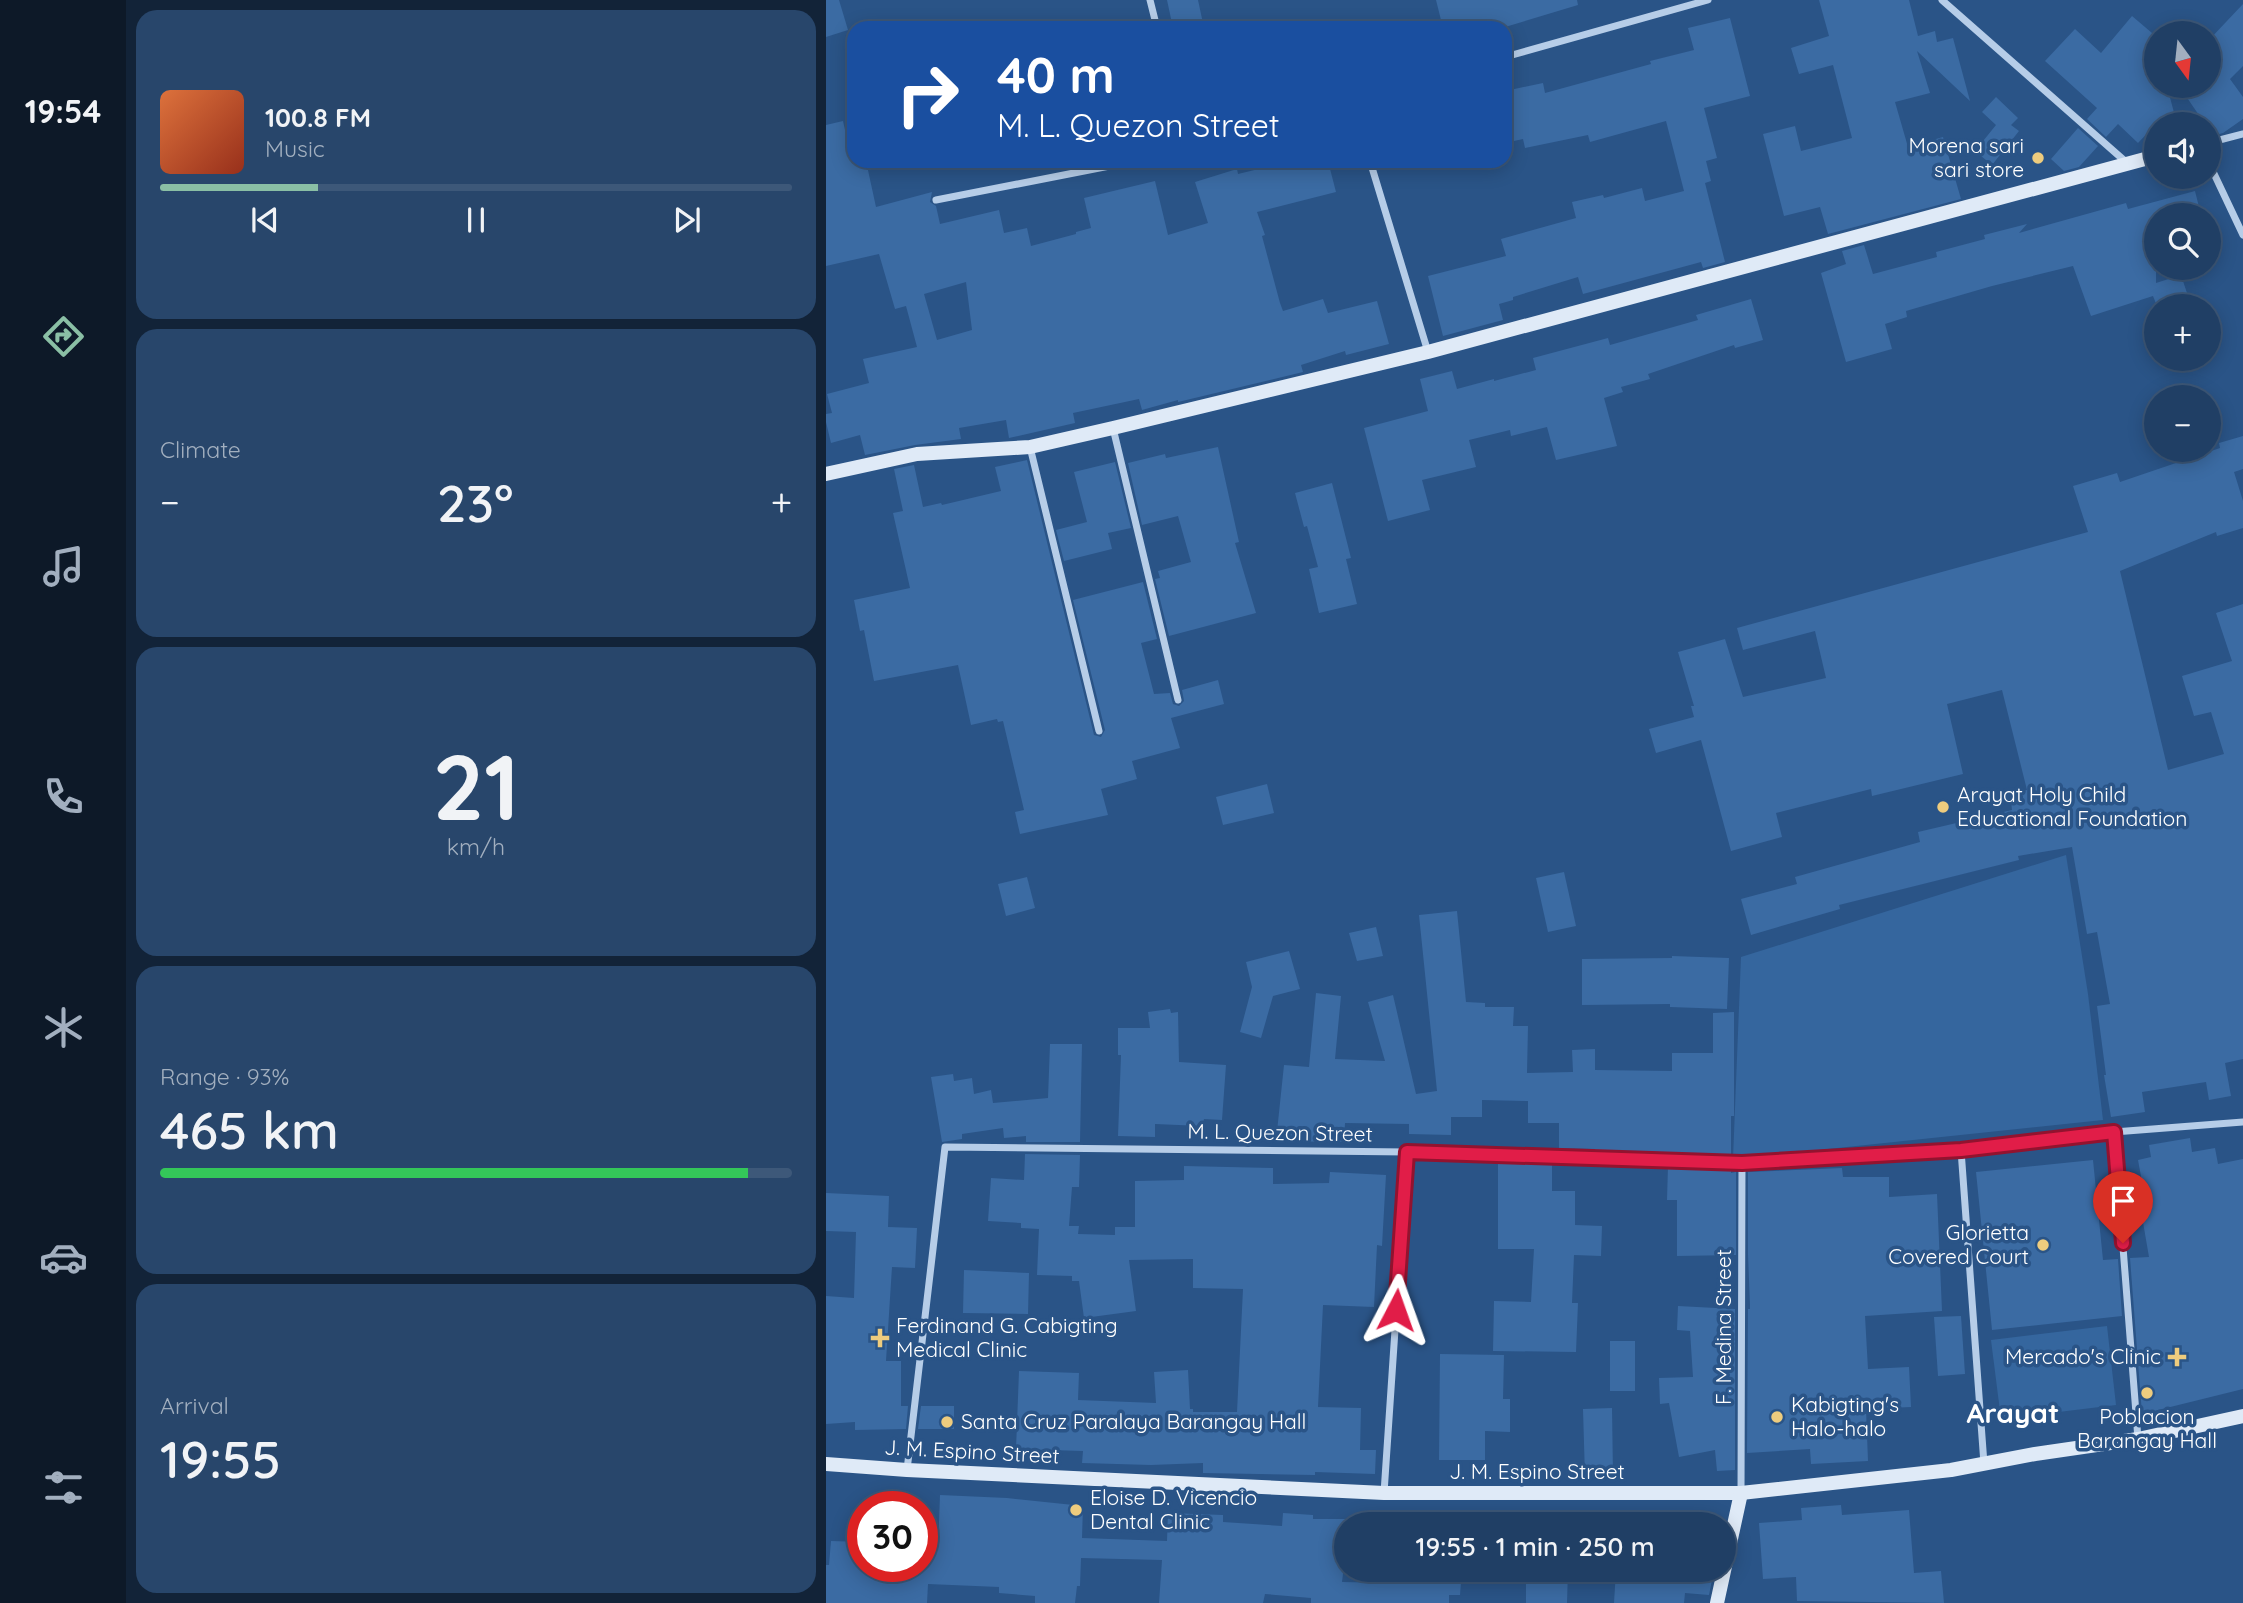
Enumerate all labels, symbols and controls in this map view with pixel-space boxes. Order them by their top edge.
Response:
north arrow [2144,21,2221,98]
map controls [2144,21,2221,462]
text: 40 m [997,44,1115,105]
icon: right [882,49,973,140]
text: 19:54 [25,91,101,131]
text: 100.8 FM [265,101,371,134]
text: M. L. Quezon Street [997,105,1280,145]
button: sound [2144,112,2221,189]
place label: Morena sari sari store [1909,132,2024,182]
text: Music [265,134,325,163]
marker: Morena sari sari store [2030,150,2046,166]
icon: previous [246,201,284,239]
icon: pause [457,201,495,239]
icon: next [668,201,706,239]
button: search [2144,203,2221,280]
button: + [2144,294,2221,371]
icon: directions [39,312,88,361]
button: − [2144,385,2221,462]
text: Climate [160,435,241,464]
text: 23° [437,470,513,535]
text: − [160,478,180,526]
text: + [771,478,792,526]
icon: music [39,542,88,591]
text: 21 [432,729,520,843]
icon: phone [39,772,88,821]
place label: Arayat Holy Child Educational Foundation [1957,781,2187,831]
marker: Arayat Holy Child Educational Foundation [1935,799,1951,815]
text: km/h [447,832,505,861]
icon: climate [39,1003,88,1052]
text: Range · 93% [160,1062,289,1091]
text: 465 km [160,1097,339,1162]
street label: M. L. Quezon Street [1187,1117,1373,1147]
pin [2093,1171,2153,1243]
icon: arrive [2104,1182,2142,1220]
place label: Glorietta Covered Court [1888,1219,2029,1269]
icon: car [39,1233,88,1282]
marker: Glorietta Covered Court [2035,1237,2051,1253]
street label: F. Medina Street [1710,1249,1736,1405]
position arrow [1359,1273,1433,1347]
place label: Ferdinand G. Cabigting Medical Clinic [896,1312,1118,1362]
marker: Ferdinand G. Cabigting Medical Clinic [870,1328,890,1348]
place label: Mercado's Clinic [2005,1343,2161,1369]
marker: Mercado's Clinic [2167,1347,2187,1367]
marker: Poblacion Barangay Hall [2139,1385,2155,1401]
text: Arrival [160,1391,229,1420]
place label: Kabigting's Halo-halo [1791,1391,1899,1441]
district label: Arayat [1967,1395,2059,1430]
place label: Poblacion Barangay Hall [2077,1403,2217,1453]
place label: Santa Cruz Paralaya Barangay Hall [961,1408,1306,1434]
marker: Kabigting's Halo-halo [1769,1409,1785,1425]
marker: Santa Cruz Paralaya Barangay Hall [939,1414,955,1430]
text: 19:55 [160,1426,281,1491]
street label: J. M. Espino Street [884,1433,1060,1469]
street label: J. M. Espino Street [1449,1458,1625,1484]
icon: filters [39,1463,88,1512]
place label: Eloise D. Vicencio Dental Clinic [1090,1484,1257,1534]
speed limit sign: 30 [847,1491,938,1582]
marker: Eloise D. Vicencio Dental Clinic [1068,1502,1084,1518]
text: 19:55 · 1 min · 250 m [1415,1530,1655,1563]

